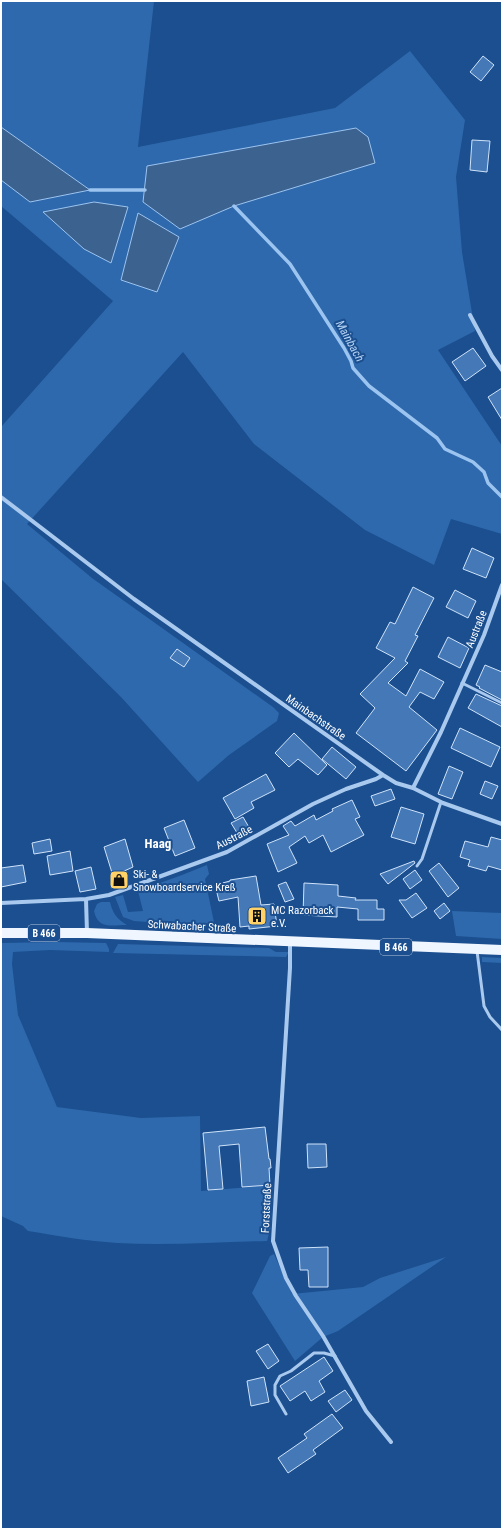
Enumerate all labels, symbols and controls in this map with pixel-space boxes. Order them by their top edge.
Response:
water label: Mainbach [333,318,367,364]
street label: Austraße [463,609,490,650]
street label: Mainbachstraße [283,692,348,743]
street label: Austraße [214,823,255,852]
district label: Haag [145,836,171,851]
place label: Ski- & Snowboardservice Kreß [133,868,236,894]
shop icon: Ski- & Snowboardservice Kreß [108,869,130,891]
place label: MC Razorback e.V. [271,904,334,930]
building icon: MC Razorback e.V. [246,905,268,927]
street label: Schwabacher Straße [147,918,237,935]
road number: B 466 [28,925,60,941]
road number: B 466 [380,939,412,955]
street label: Forststraße [259,1183,274,1233]

